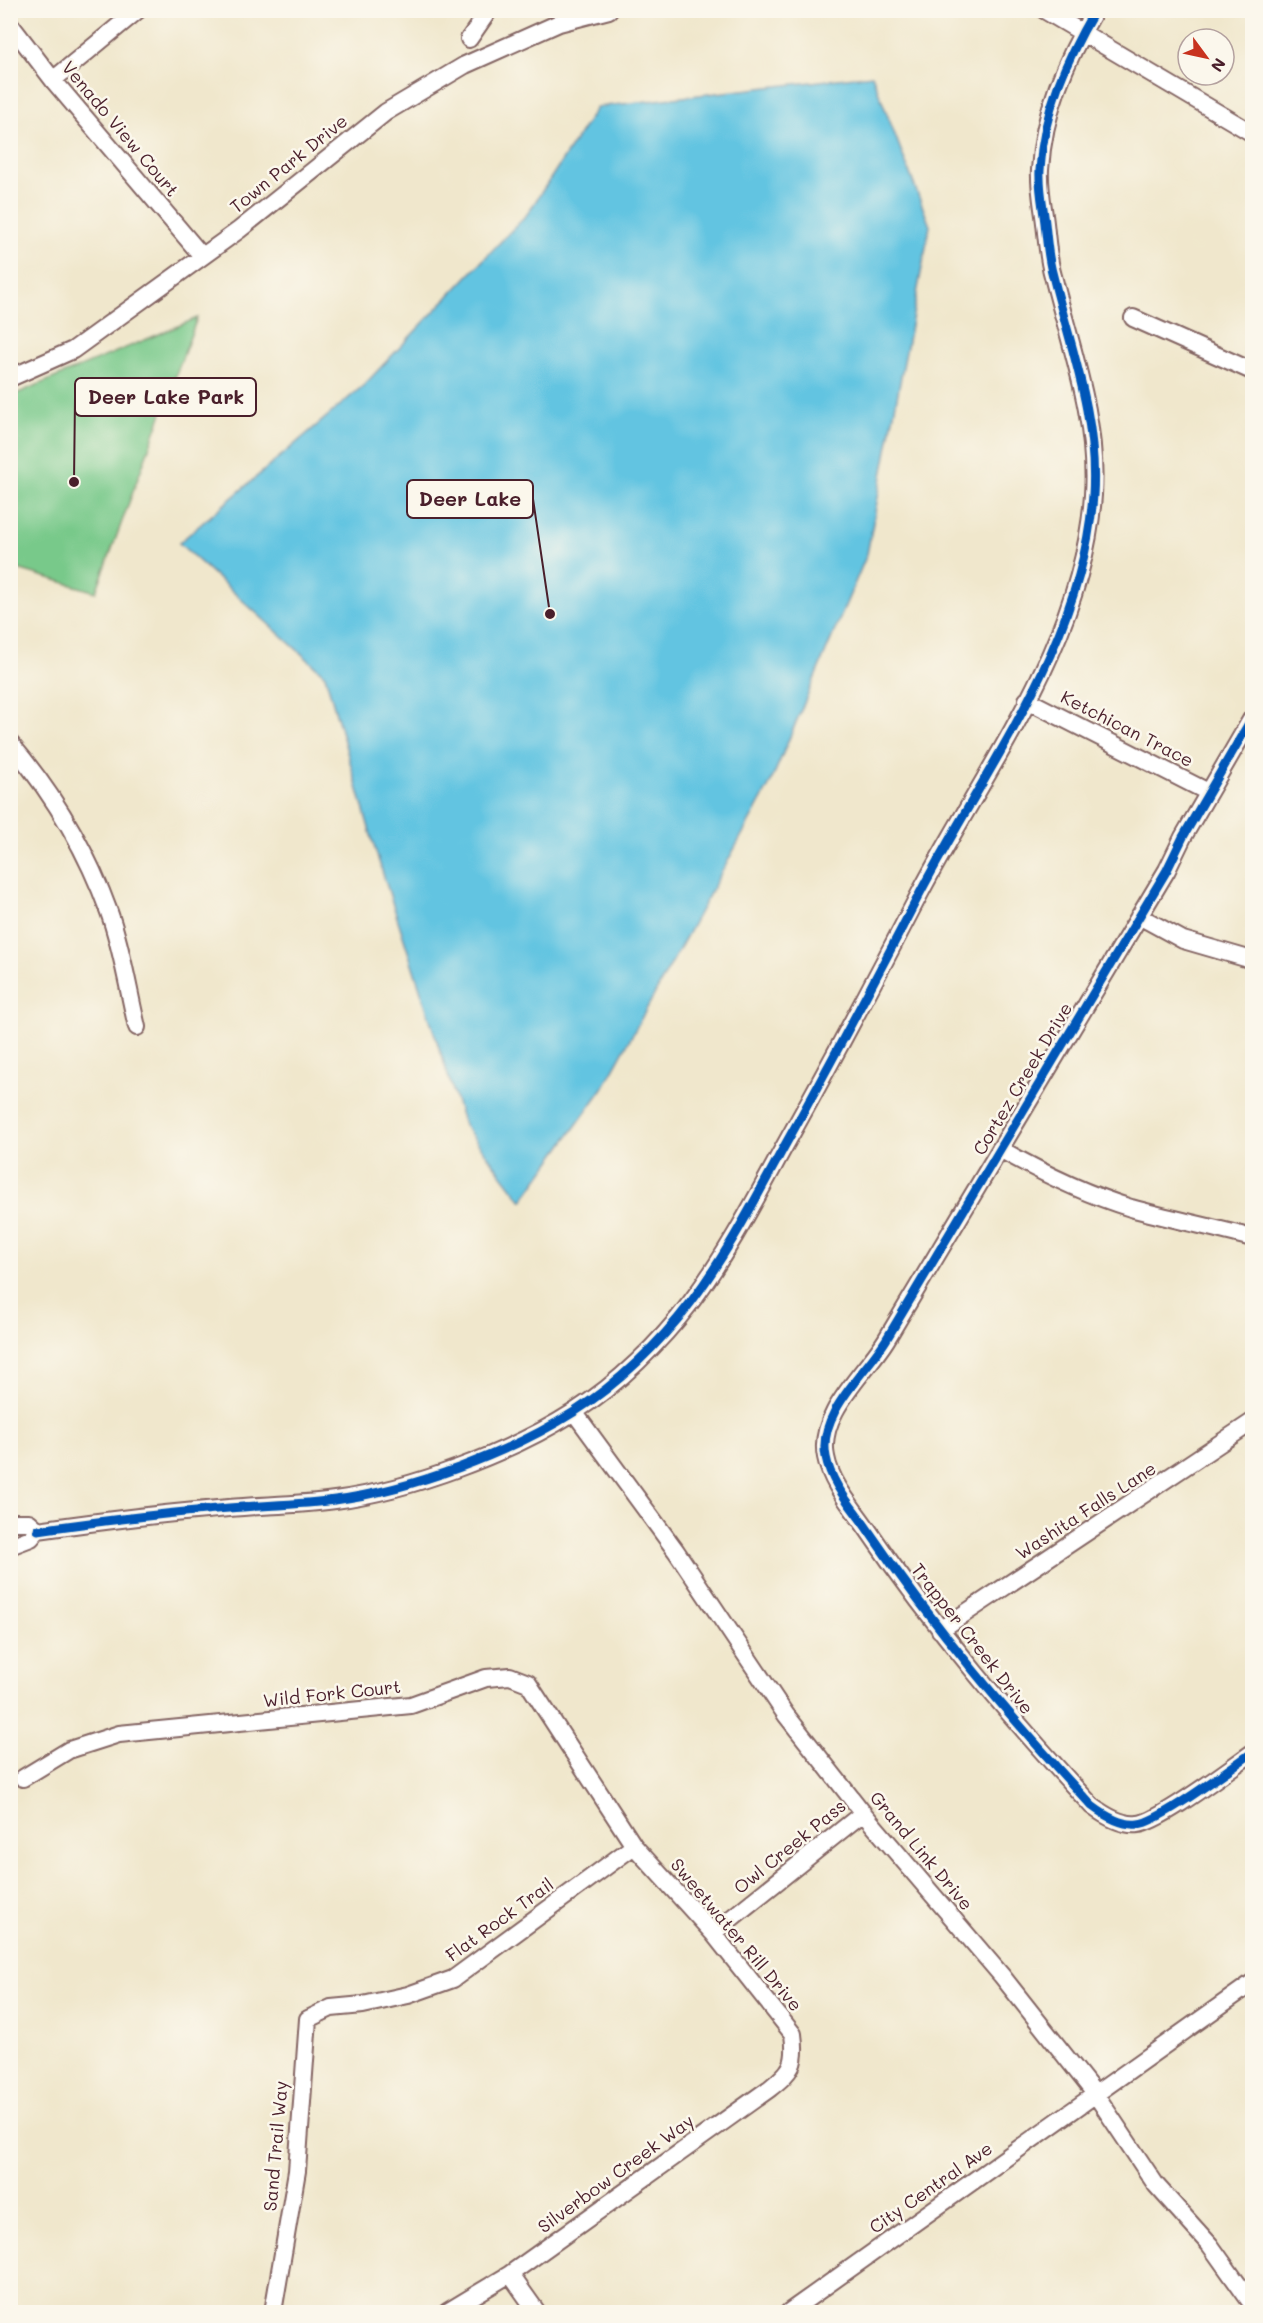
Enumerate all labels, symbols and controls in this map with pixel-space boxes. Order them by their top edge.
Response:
north arrow [1176,27,1236,87]
text: N [1207,55,1231,76]
street label: Venado View Court [57,56,185,201]
street label: Town Park Drive [225,108,352,218]
callout: Deer Lake Park [75,378,256,416]
text: Deer Lake Park [88,383,244,409]
callout: Deer Lake [407,480,533,518]
text: Deer Lake [419,485,521,511]
street label: Ketchican Trace [1057,684,1198,772]
street label: Cortez Creek Drive [967,998,1077,1159]
street label: Washita Falls Lane [1011,1456,1160,1565]
street label: Trapper Creek Drive [906,1558,1039,1719]
street label: Wild Fork Court [262,1674,402,1712]
street label: Grand Link Drive [865,1786,979,1915]
street label: Owl Creek Pass [728,1794,850,1899]
street label: Sweetwater Rill Drive [666,1853,808,2016]
street label: Flat Rock Trail [441,1872,558,1966]
street label: Sand Trail Way [257,2080,293,2212]
street label: Silverbow Creek Way [532,2108,698,2238]
street label: City Central Ave [864,2136,997,2239]

